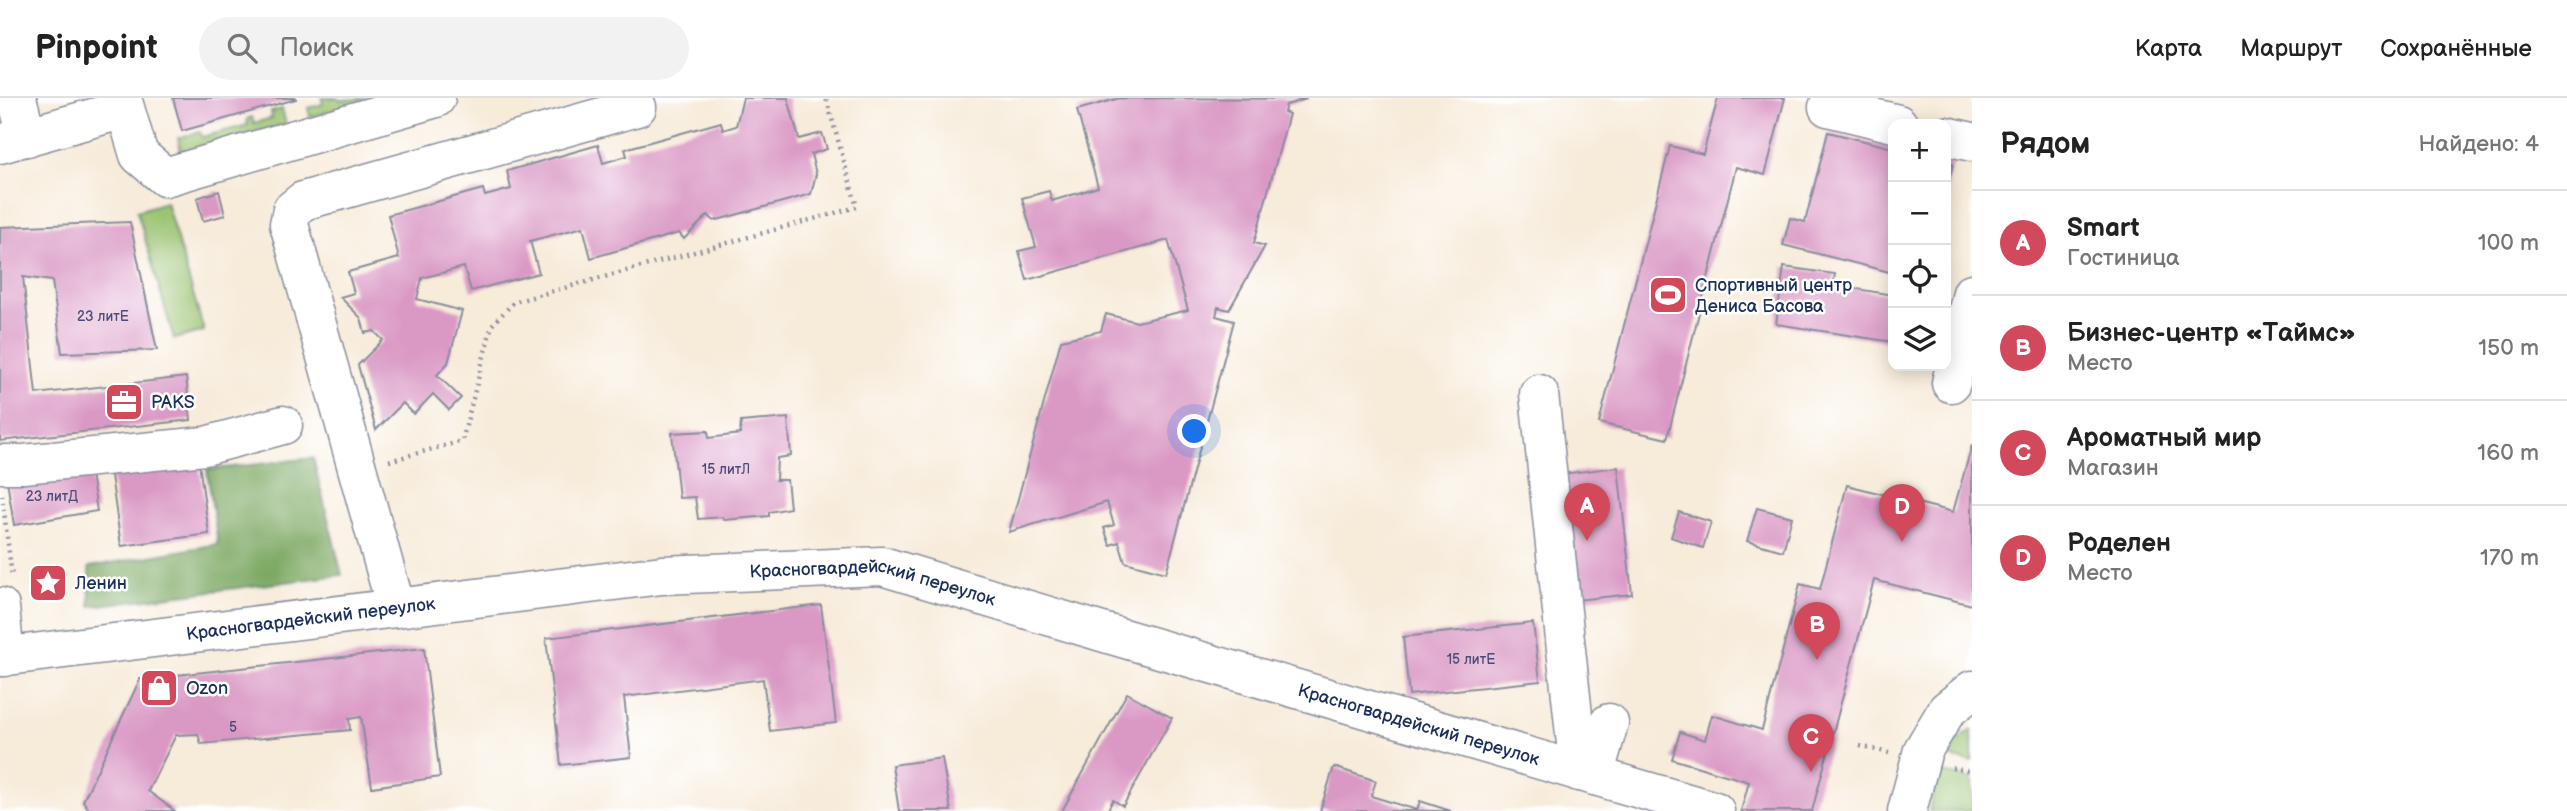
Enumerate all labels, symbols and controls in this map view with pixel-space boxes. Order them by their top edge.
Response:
search box [199,17,689,80]
text: Pinpoint [35,28,157,68]
icon: search [223,29,261,67]
text: Поиск [279,33,354,64]
text: Карта [2135,34,2202,63]
text: Маршрут [2240,34,2342,63]
text: Сохранённые [2380,34,2532,63]
map controls [1888,119,1951,371]
button: + [1888,119,1951,182]
text: Рядом [2000,126,2090,162]
text: Найдено: 4 [2419,130,2539,158]
button: − [1888,182,1951,245]
text: Smart [2067,213,2139,244]
text: A [2016,229,2030,257]
text: 100 m [2478,229,2539,257]
text: Гостиница [2067,244,2180,272]
button: locate [1888,245,1951,308]
sports icon: Спортивный центр Дениса Басова [1647,274,1689,316]
place label: Спортивный центр Дениса Басова [1695,275,1852,317]
house number: 23 литЕ [77,308,129,325]
button: layers [1888,308,1951,371]
text: Бизнес-центр «Таймс» [2067,318,2356,349]
text: B [2015,334,2031,362]
text: 150 m [2478,334,2539,362]
text: Место [2067,349,2133,377]
office icon: PAKS [103,381,145,423]
place label: PAKS [151,392,195,413]
your location [1177,414,1211,448]
text: Ароматный мир [2067,423,2262,454]
text: C [2015,439,2031,467]
text: 160 m [2477,439,2539,467]
text: Магазин [2067,454,2159,482]
house number: 15 литЛ [702,461,750,478]
pin: A [1564,483,1610,541]
pin: D [1879,484,1925,542]
house number: 23 литД [26,488,78,505]
text: Роделен [2067,528,2171,559]
text: D [2015,544,2031,572]
text: 170 m [2480,544,2539,572]
street label: Красногвардейский переулок [749,555,999,610]
text: Место [2067,559,2133,587]
place icon: Ленин [27,562,69,604]
place label: Ленин [74,573,127,594]
street label: Красногвардейский переулок [185,593,437,644]
pin: B [1794,602,1840,660]
house number: 15 литЕ [1447,651,1495,668]
shop icon: Ozon [138,667,180,709]
place label: Ozon [186,678,228,699]
street label: Красногвардейский переулок [1296,679,1543,770]
pin: C [1788,714,1834,772]
house number: 5 [229,719,237,736]

